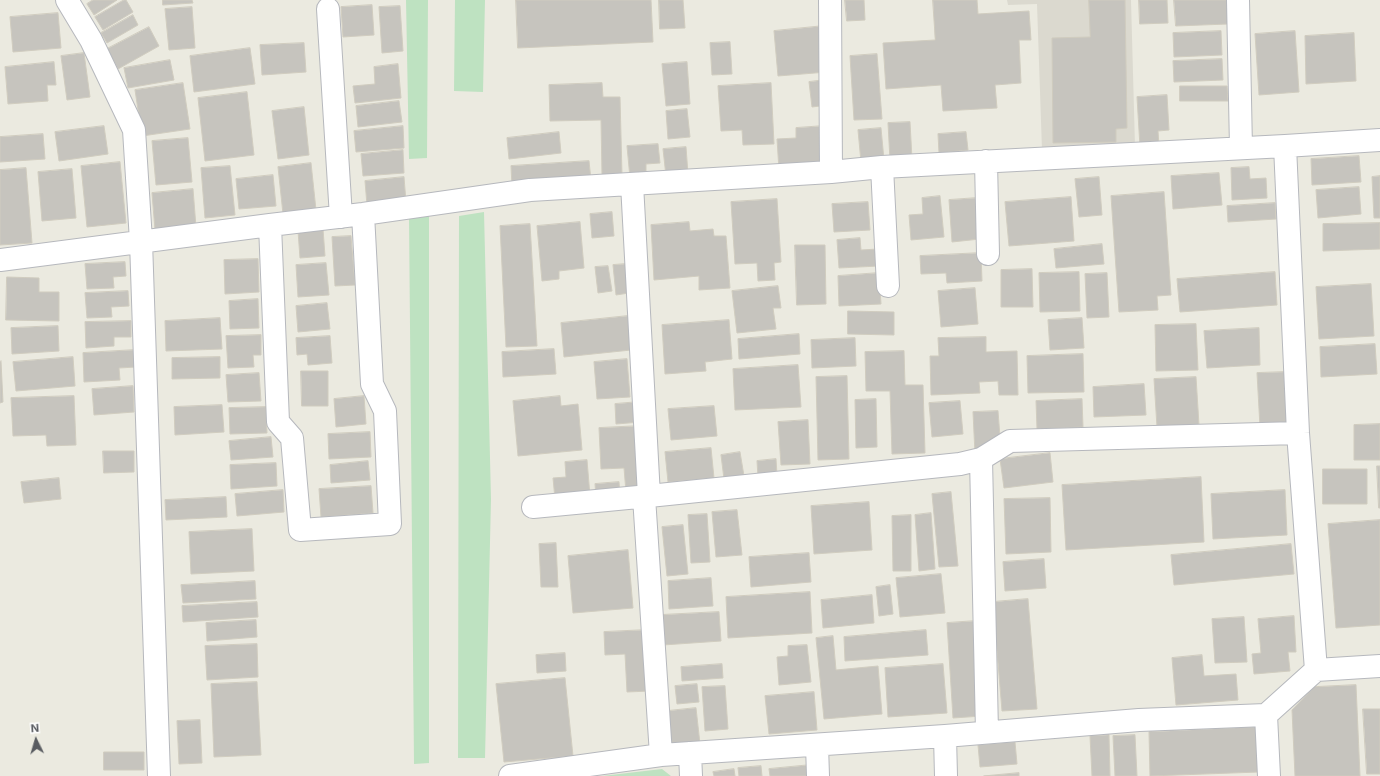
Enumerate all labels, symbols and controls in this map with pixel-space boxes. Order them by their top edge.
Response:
north arrow [16,720,56,760]
text: N [30,721,40,735]

